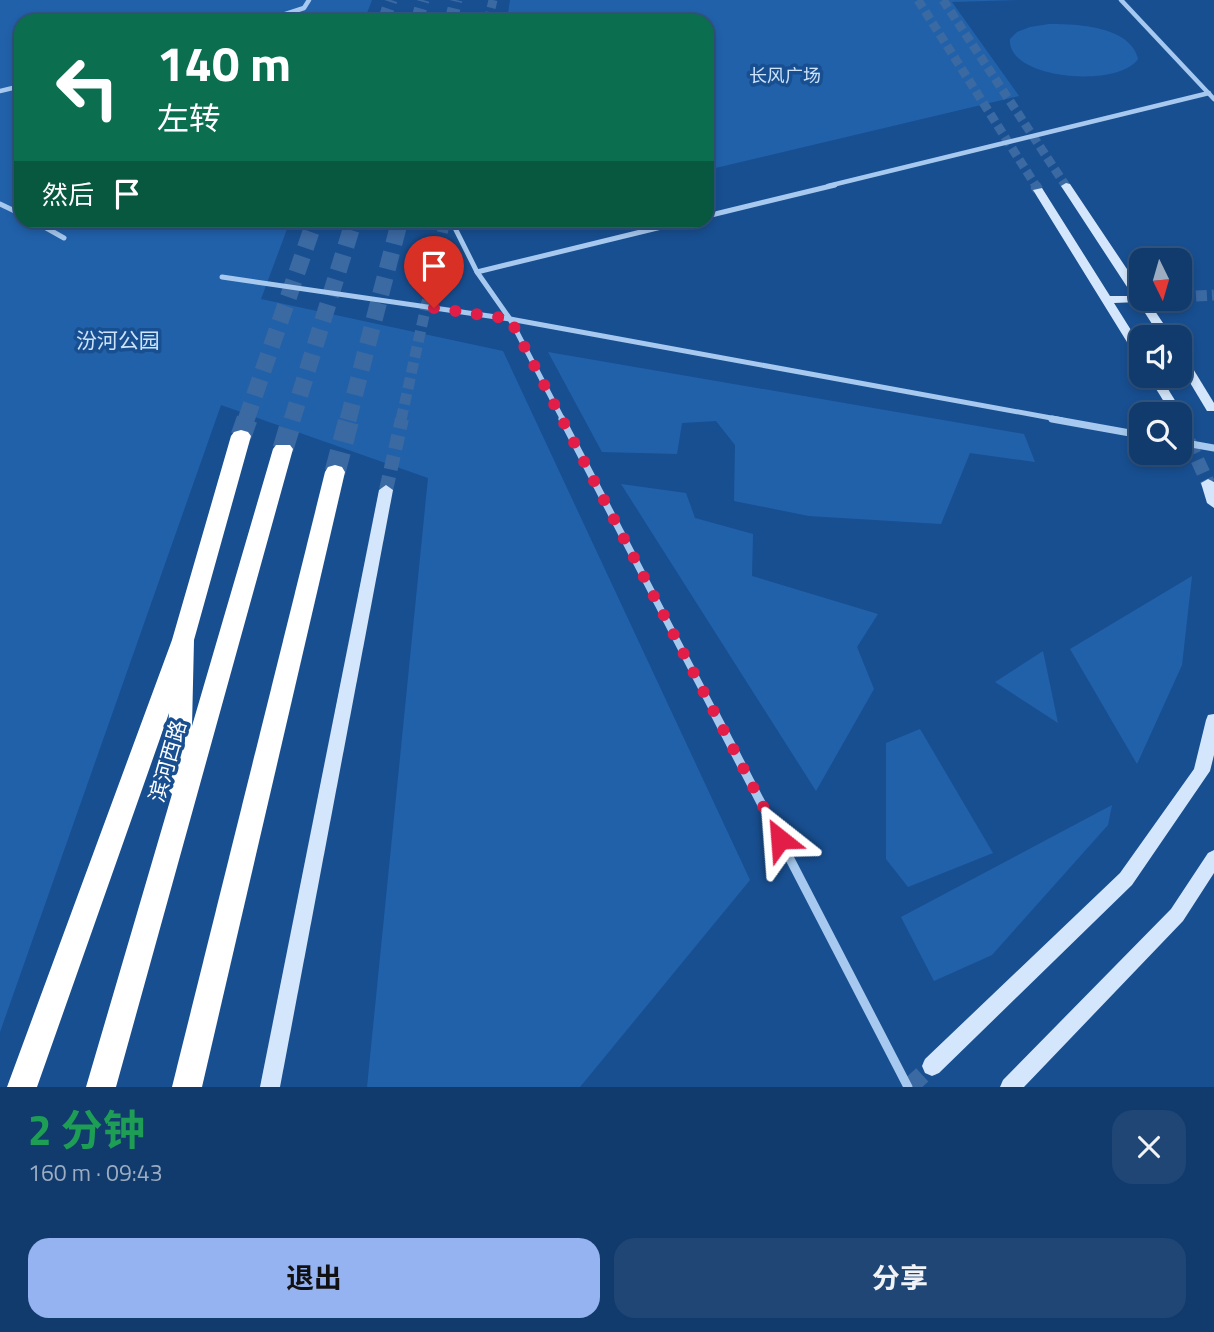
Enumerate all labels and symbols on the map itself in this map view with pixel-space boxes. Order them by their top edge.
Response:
park label: 长风广场 [749,62,821,89]
pin [404,236,464,308]
north arrow [1129,248,1192,312]
park label: 汾河公园 [76,324,160,356]
street label: 滨河西路 [140,716,194,806]
position arrow [743,802,817,876]

